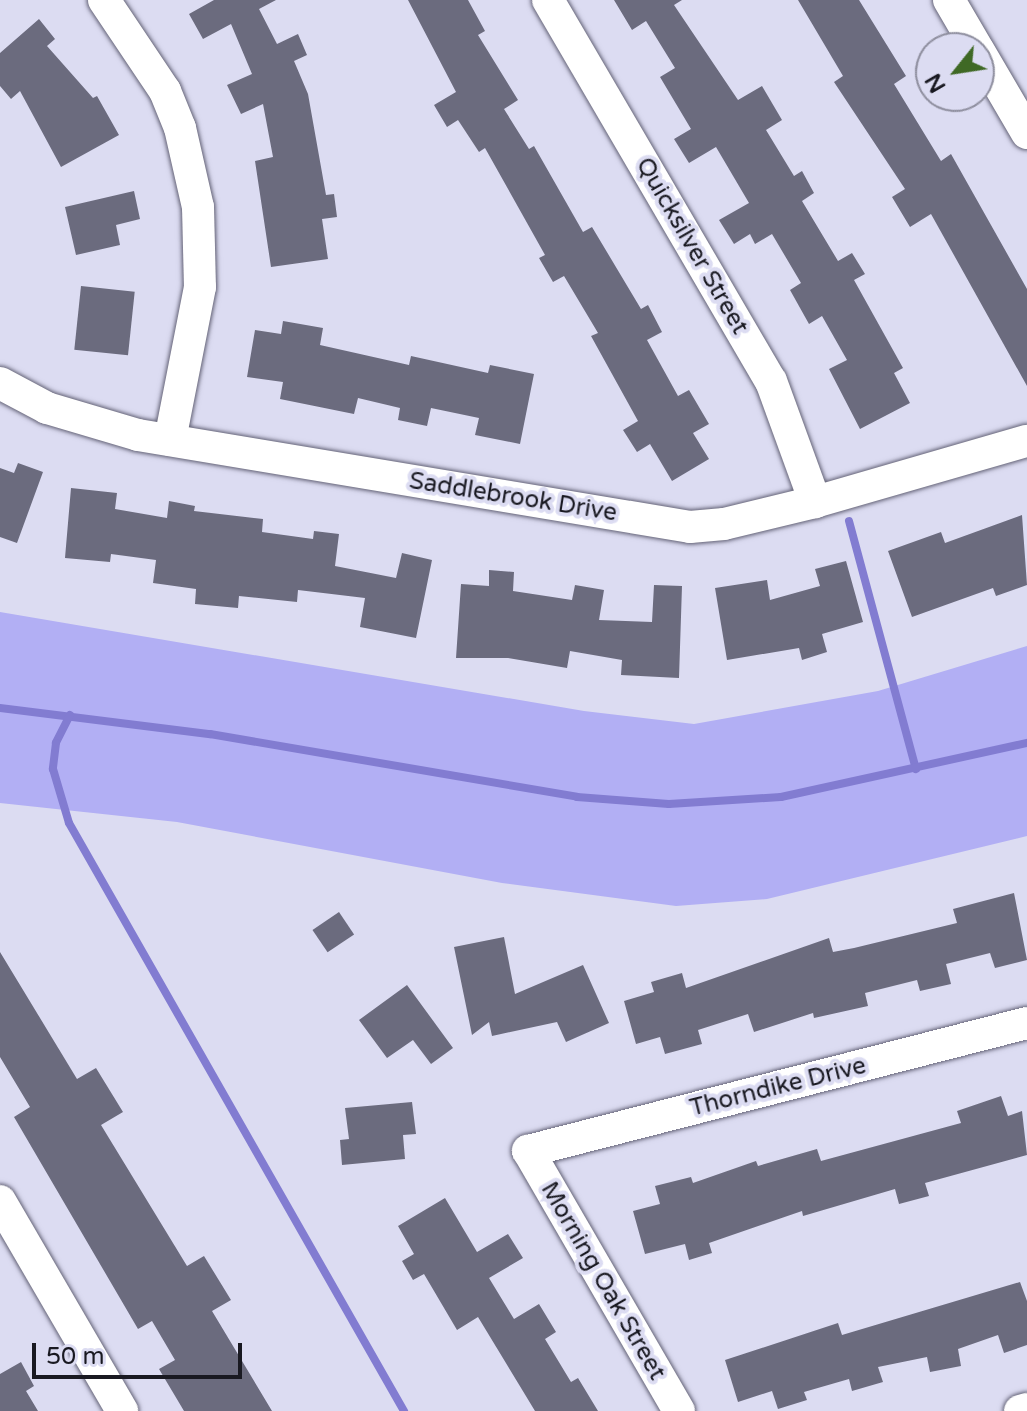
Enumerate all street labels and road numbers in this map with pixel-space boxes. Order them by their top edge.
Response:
street label: Quicksilver Street [630,153,754,339]
street label: Saddlebrook Drive [407,466,619,528]
street label: Thorndike Drive [687,1051,869,1123]
street label: Morning Oak Street [535,1177,671,1385]

